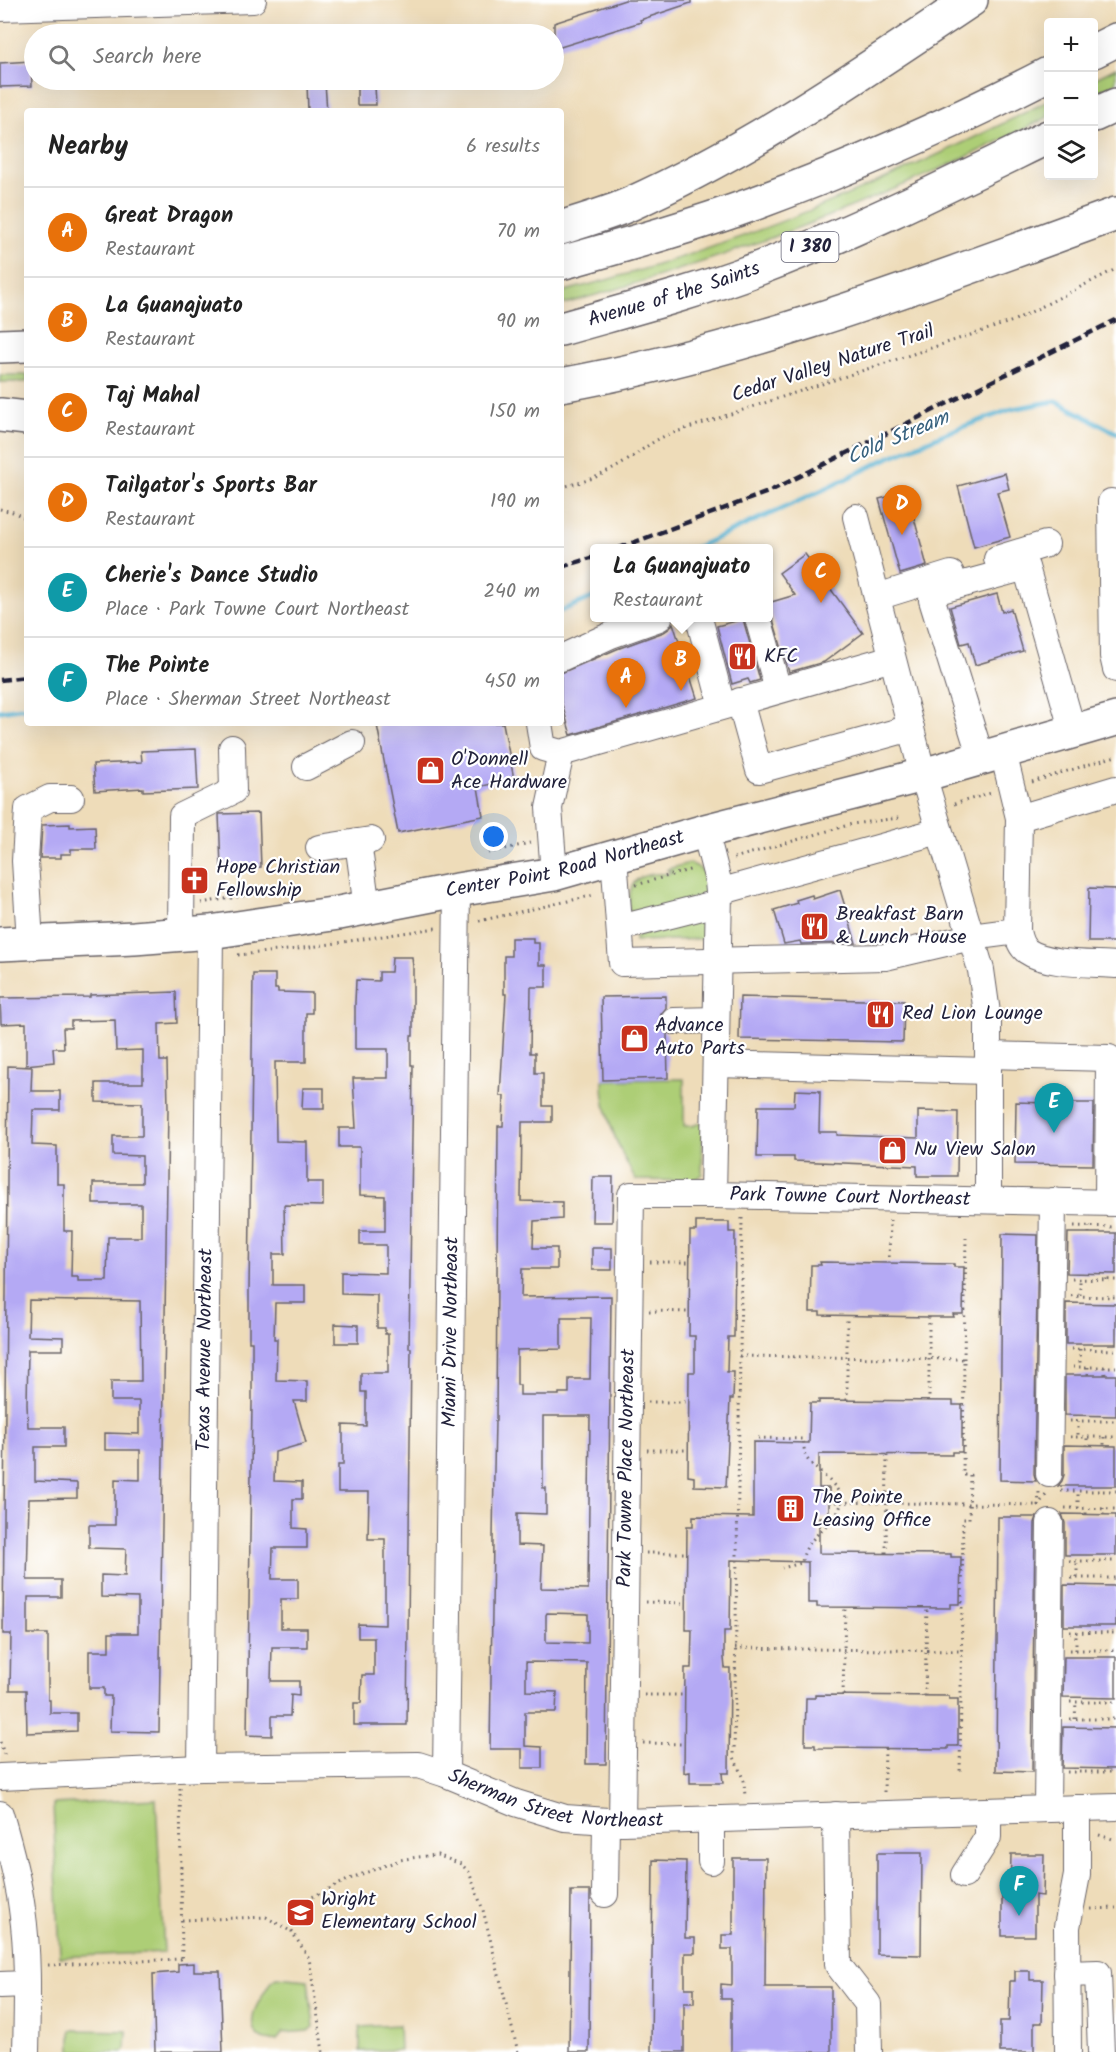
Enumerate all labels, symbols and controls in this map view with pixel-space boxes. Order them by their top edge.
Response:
map controls [1044,18,1098,180]
button: + [1044,18,1098,72]
search box [24,24,564,90]
text: Search here [93,40,201,75]
icon: search [45,41,78,74]
button: − [1044,72,1098,126]
text: Nearby [48,126,128,168]
button: layers [1044,126,1098,180]
text: 6 results [466,131,540,163]
text: Great Dragon [105,199,233,234]
text: A [61,216,74,248]
text: 70 m [497,216,540,248]
road number: I 380 [782,232,838,262]
text: Restaurant [105,234,195,266]
street label: Avenue of the Saints [584,253,765,337]
text: La Guanajuato [105,289,243,324]
text: B [61,306,74,338]
text: 90 m [496,306,540,338]
street label: Cedar Valley Nature Trail [727,316,939,412]
text: Restaurant [105,324,195,356]
text: Taj Mahal [105,379,200,414]
text: C [61,396,74,428]
text: 150 m [489,396,540,428]
water label: Cold Stream [842,401,956,474]
text: Restaurant [105,414,195,446]
text: Tailgator's Sports Bar [105,469,317,504]
text: D [61,486,74,518]
text: 190 m [490,486,540,518]
pin: D [882,486,922,535]
text: Restaurant [105,504,195,536]
popup [590,544,773,622]
text: La Guanajuato [613,550,750,585]
pin: C [802,554,840,603]
text: Cherie's Dance Studio [105,559,318,594]
text: E [62,576,73,608]
text: 240 m [483,576,540,608]
text: Restaurant [613,585,703,617]
text: Place · Park Towne Court Northeast [105,594,409,626]
restaurant icon: KFC [727,641,759,673]
place label: KFC [764,641,798,673]
pin: B [662,642,700,691]
text: The Pointe [105,649,209,684]
pin: A [606,658,646,708]
text: F [62,666,73,698]
text: 450 m [484,666,540,698]
text: Place · Sherman Street Northeast [105,684,391,716]
place label: O'Donnell Ace Hardware [451,744,567,799]
shop icon: O'Donnell Ace Hardware [414,755,446,787]
street label: Center Point Road Northeast [443,822,689,908]
your location [479,822,508,851]
place label: Hope Christian Fellowship [216,852,340,907]
church icon: Hope Christian Fellowship [179,864,211,896]
place label: Breakfast Barn & Lunch House [836,899,967,954]
restaurant icon: Breakfast Barn & Lunch House [799,910,831,942]
restaurant icon: Red Lion Lounge [865,998,897,1030]
place label: Red Lion Lounge [902,998,1043,1030]
place label: Advance Auto Parts [655,1010,745,1065]
shop icon: Advance Auto Parts [618,1022,650,1054]
pin: E [1034,1084,1074,1133]
shop icon: Nu View Salon [877,1134,909,1166]
place label: Nu View Salon [914,1134,1036,1166]
street label: Park Towne Court Northeast [729,1179,971,1216]
street label: Miami Drive Northeast [434,1236,469,1428]
street label: Texas Avenue Northeast [188,1248,223,1452]
street label: Park Towne Place Northeast [609,1348,645,1588]
place label: The Pointe Leasing Office [812,1482,931,1537]
building icon: The Pointe Leasing Office [775,1493,807,1525]
street label: Sherman Street Northeast [443,1760,664,1838]
pin: F [1000,1866,1038,1916]
place label: Wright Elementary School [321,1884,477,1939]
school or university icon: Wright Elementary School [284,1896,316,1928]

